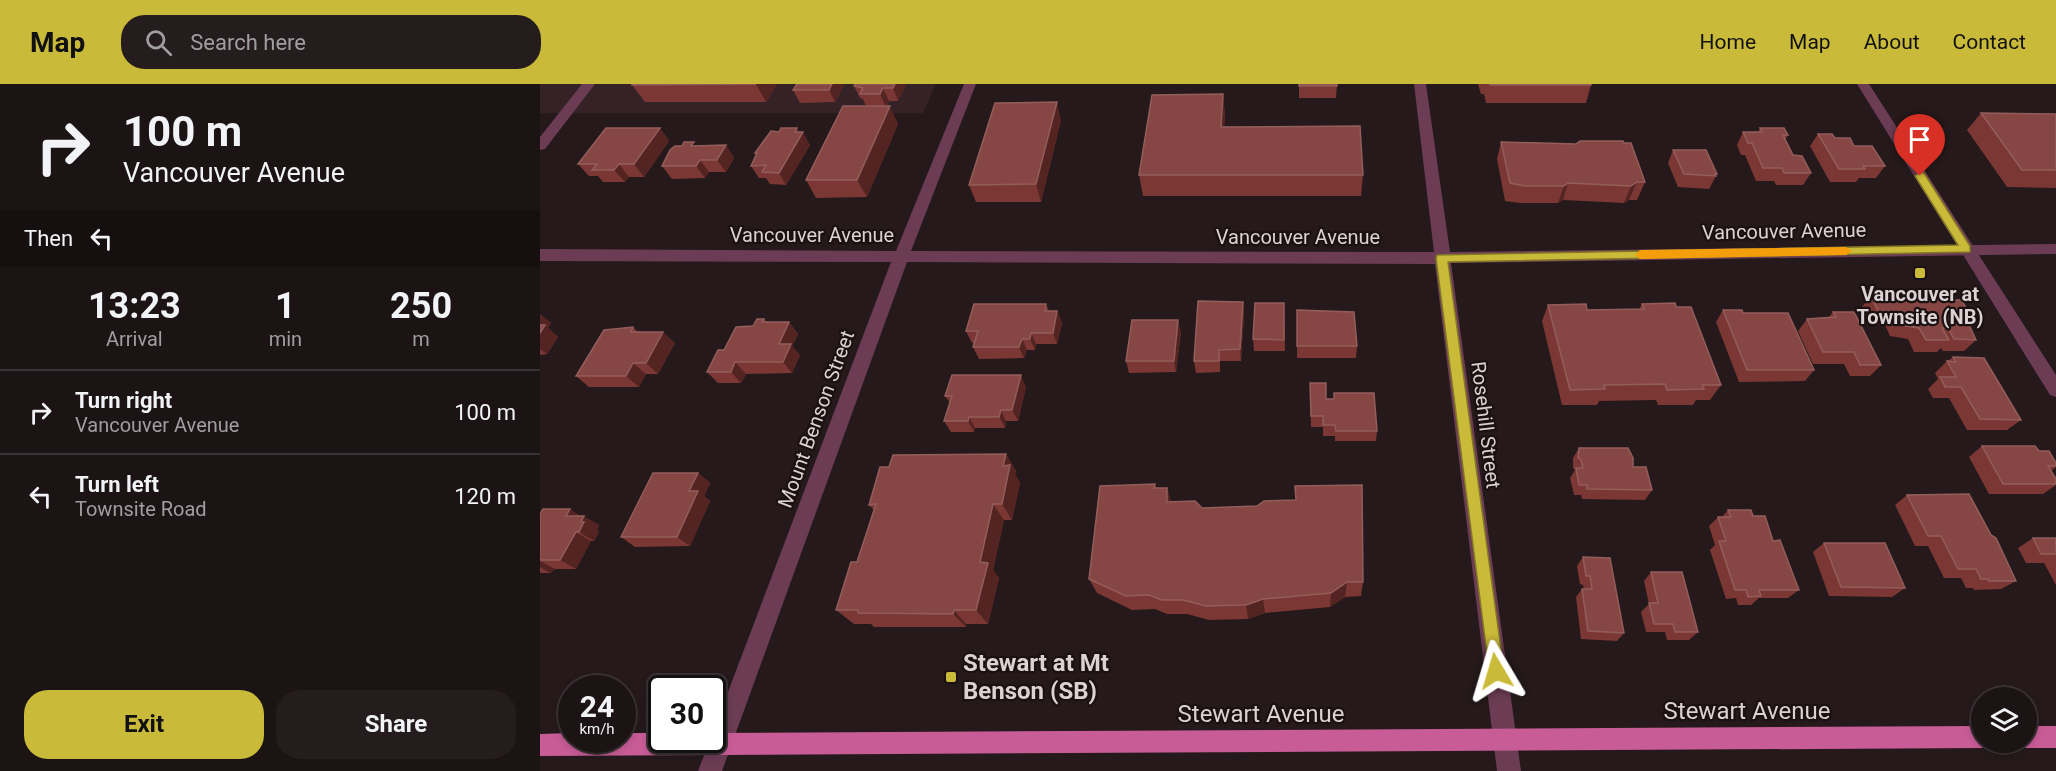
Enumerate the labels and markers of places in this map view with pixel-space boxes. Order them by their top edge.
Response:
pin [1894,114,1945,176]
marker: Vancouver at Townsite (NB) [1913,266,1927,280]
place label: Vancouver at Townsite (NB) [1857,282,1983,329]
place label: Stewart at Mt Benson (SB) [963,649,1109,705]
marker: Stewart at Mt Benson (SB) [944,670,958,684]

